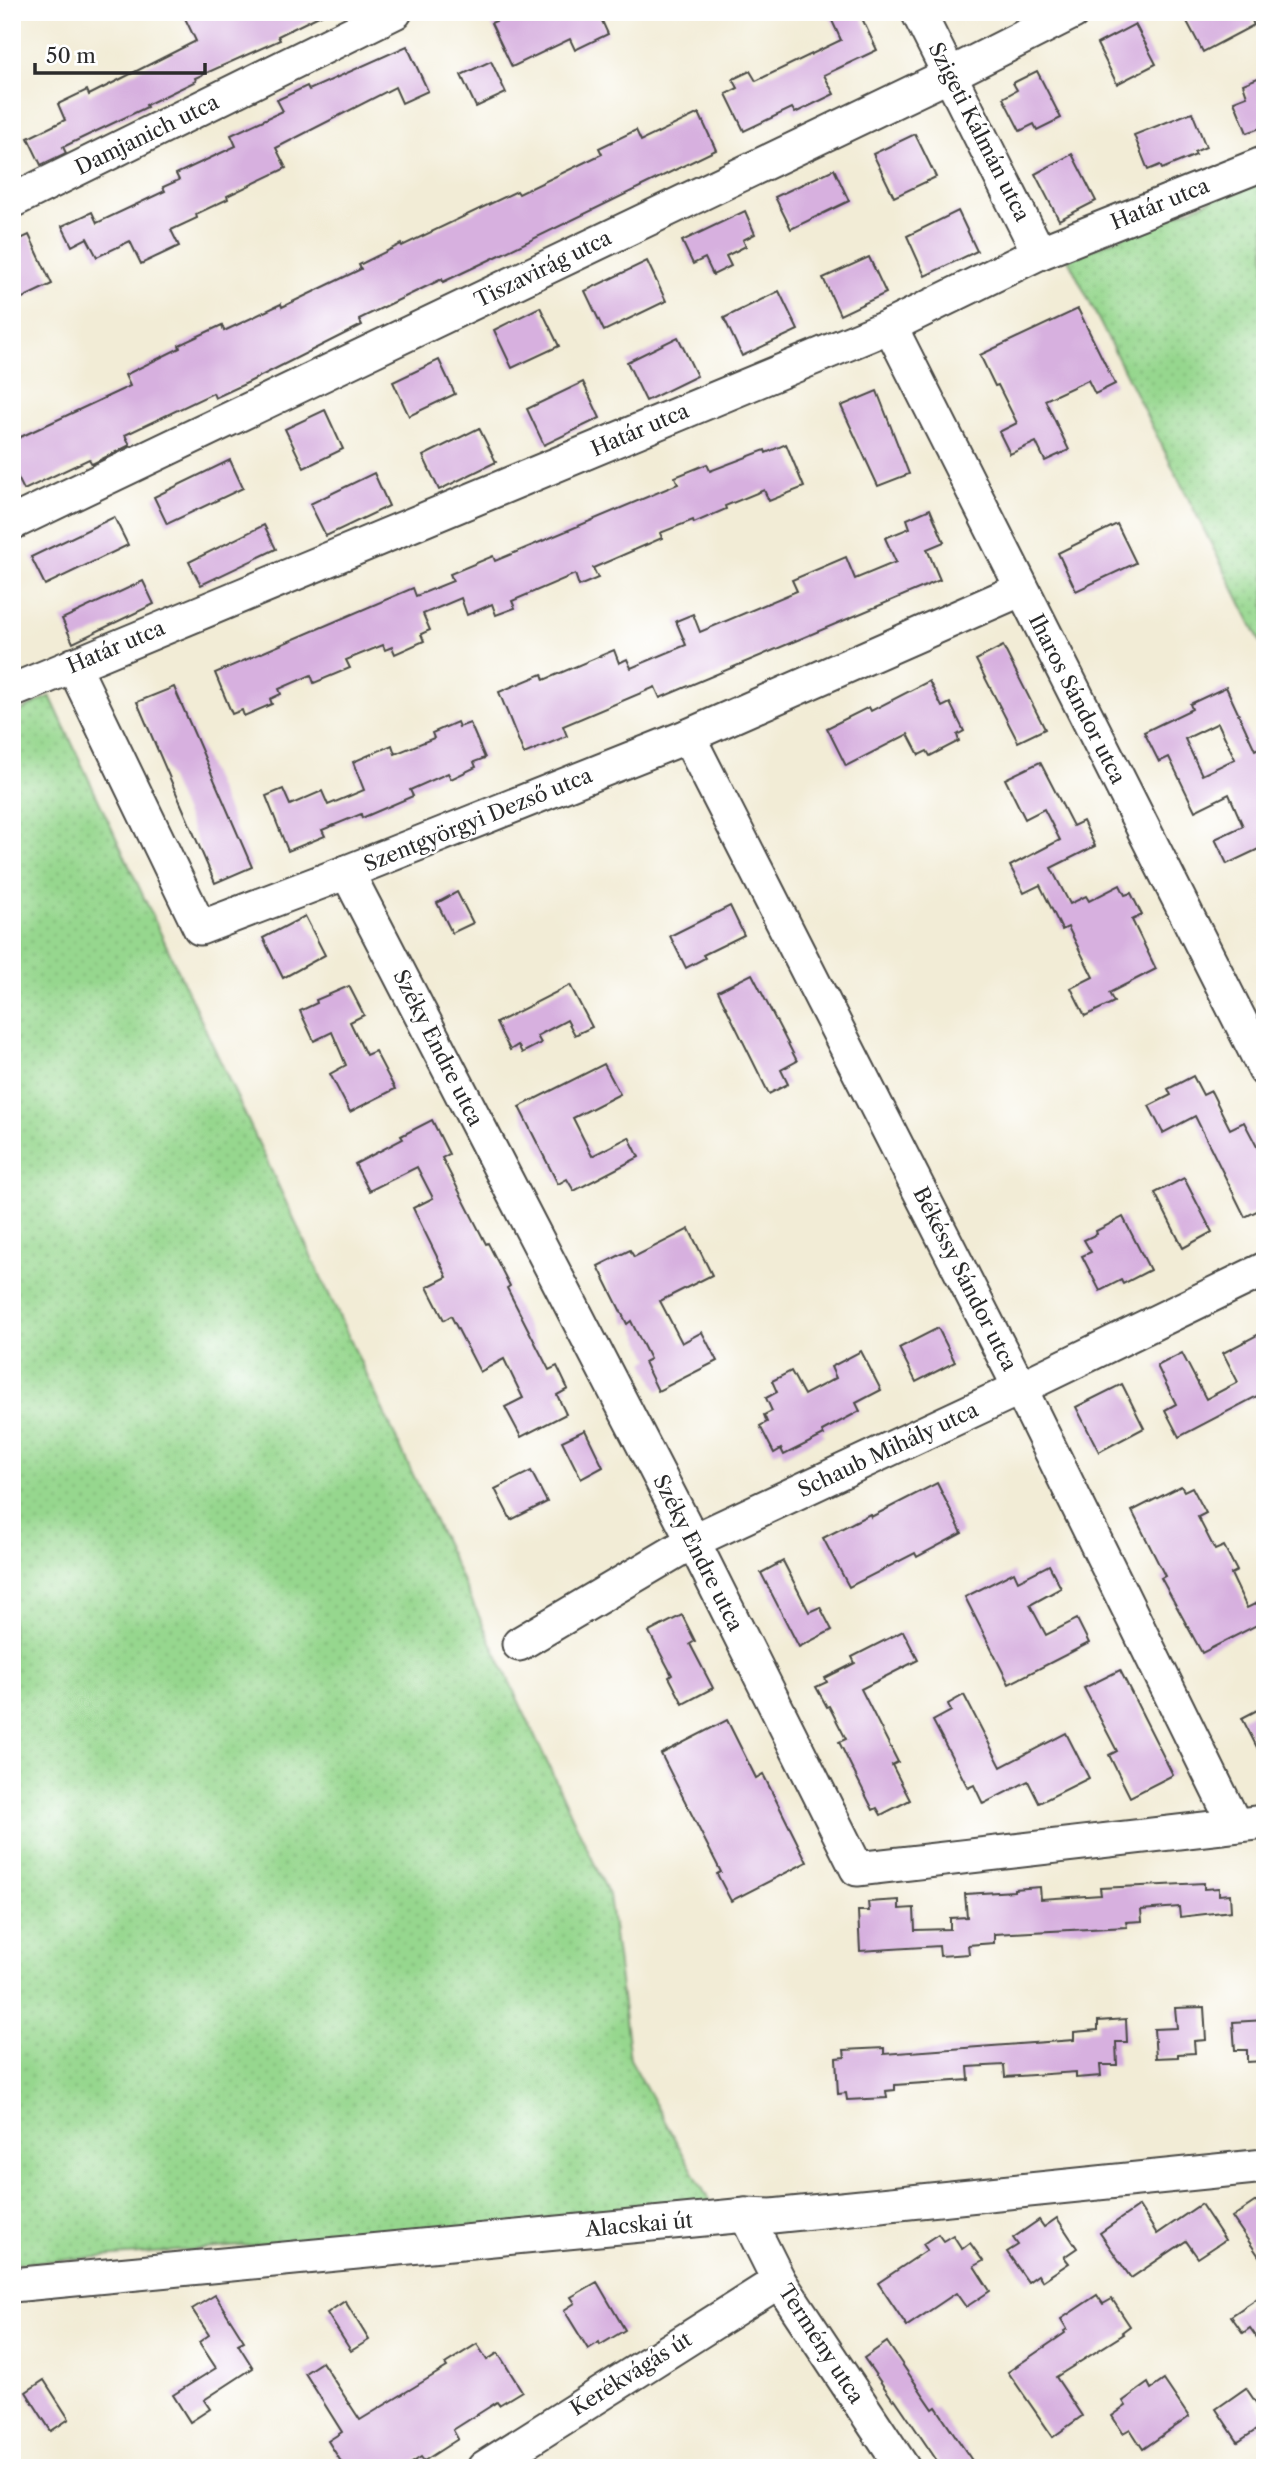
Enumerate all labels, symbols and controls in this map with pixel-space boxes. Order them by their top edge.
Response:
scale bar [35,32,205,76]
street label: Szigeti Kálmán utca [924,38,1036,226]
text: 50 m [46,43,96,68]
street label: Damjanich utca [71,89,223,180]
street label: Határ utca [1107,172,1214,235]
street label: Tiszavirág utca [470,224,616,312]
street label: Határ utca [587,397,693,461]
street label: Iharos Sándor utca [1024,610,1131,789]
street label: Határ utca [63,614,169,678]
street label: Szentgyörgyi Dezső utca [360,762,596,877]
street label: Széky Endre utca [388,965,489,1131]
street label: Békéssy Sándor utca [908,1183,1023,1376]
street label: Schaub Mihály utca [794,1396,983,1502]
street label: Széky Endre utca [648,1470,749,1636]
street label: Alacskai út [583,2207,694,2242]
street label: Termény utca [774,2279,870,2409]
street label: Kerékvágás út [565,2326,696,2421]

